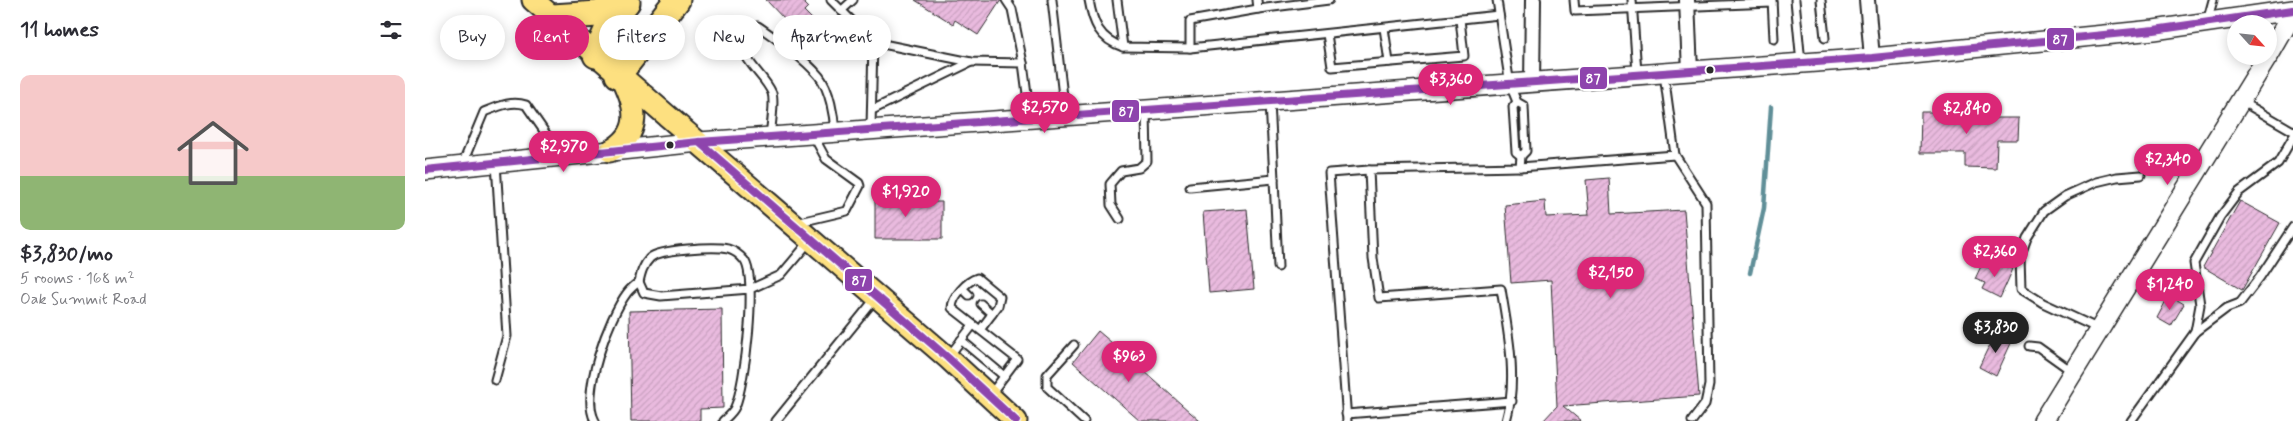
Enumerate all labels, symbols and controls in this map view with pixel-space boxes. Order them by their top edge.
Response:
chip: Buy [440,15,505,60]
chip: Rent [515,15,589,60]
chip: Filters [599,15,685,60]
chip: New [695,15,763,60]
chip: Apartment [773,15,891,60]
north arrow [2227,15,2277,65]
map controls [2227,15,2277,65]
text: 11 homes [20,16,99,44]
icon: filters [377,16,405,44]
line badge: 87 [2046,27,2075,51]
text: 87 [2053,31,2067,49]
pin: $3,360 [1410,64,1492,106]
unlabelled marker [1705,65,1715,75]
line badge: 87 [1579,66,1608,90]
text: $3,360 [1429,69,1473,90]
text: 87 [1586,70,1600,88]
pin: $2,570 [1004,92,1086,134]
pin: $2,840 [1926,92,2008,135]
text: $2,570 [1021,97,1069,118]
text: $2,840 [1943,98,1991,119]
line badge: 87 [1111,99,1140,123]
text: 87 [1119,103,1133,121]
icon: home [168,108,258,198]
pin: $2,970 [523,130,605,173]
text: $2,970 [540,136,588,157]
unlabelled marker [665,140,675,150]
pin: $2,340 [2127,144,2209,186]
text: $2,340 [2145,149,2191,170]
pin: $1,920 [865,176,947,218]
text: $1,920 [882,181,930,202]
pin: $2,360 [1954,236,2036,278]
text: $3,830/mo [20,240,113,268]
text: $2,360 [1973,241,2017,262]
pin: $2,150 [1570,256,1652,299]
text: $2,150 [1588,262,1634,283]
text: 5 rooms · 168 m² [20,268,135,289]
line badge: 87 [844,268,873,292]
pin: $1,240 [2129,268,2211,311]
text: 87 [852,272,866,290]
text: $1,240 [2147,274,2193,295]
text: Oak Summit Road [20,289,147,310]
pin: $3,830 [1955,312,2037,354]
text: $3,830 [1974,317,2018,338]
pin: $963 [1099,340,1159,383]
text: $963 [1113,346,1145,367]

